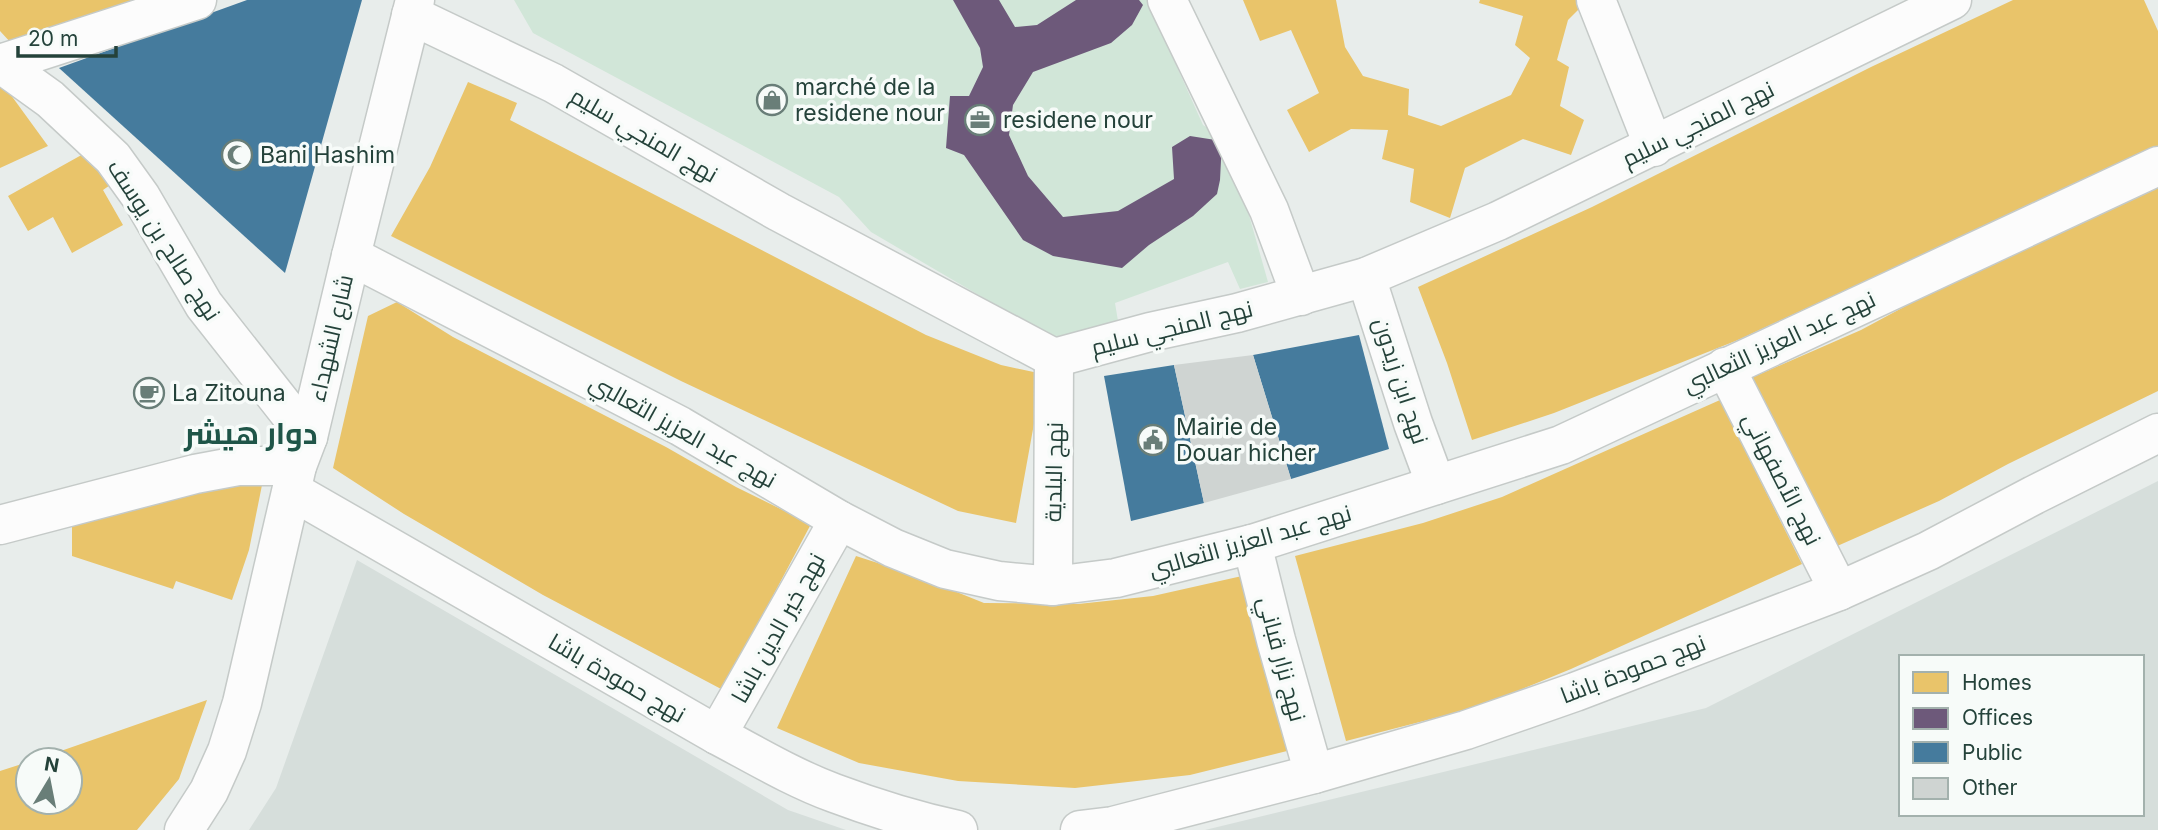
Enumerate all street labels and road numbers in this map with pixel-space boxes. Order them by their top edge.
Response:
street label: نهج المنجي سليم [1617,75,1780,177]
street label: نهج المنجي سليم [563,81,723,192]
street label: نهج صالح بن يوسف [100,154,227,327]
street label: شارع الشهداء [303,272,361,405]
street label: نهج عبد العزيز الثعالبي [1678,285,1881,403]
street label: نهج المنجي سليم [1088,294,1257,366]
street label: نهج ابن زيدون [1365,314,1435,448]
street label: نهج عبد العزيز الثعالبي [583,368,781,497]
street label: نهج الأصفهاني [1733,408,1827,552]
street label: نهج البلدية [1039,422,1071,522]
street label: نهج عبد العزيز الثعالبي [1146,499,1356,587]
street label: نهج خير الدين باشا [725,548,833,709]
street label: نهج نزار قباني [1248,594,1312,725]
street label: نهج حمودة باشا [543,627,690,730]
street label: نهج حمودة باشا [1556,628,1710,711]

